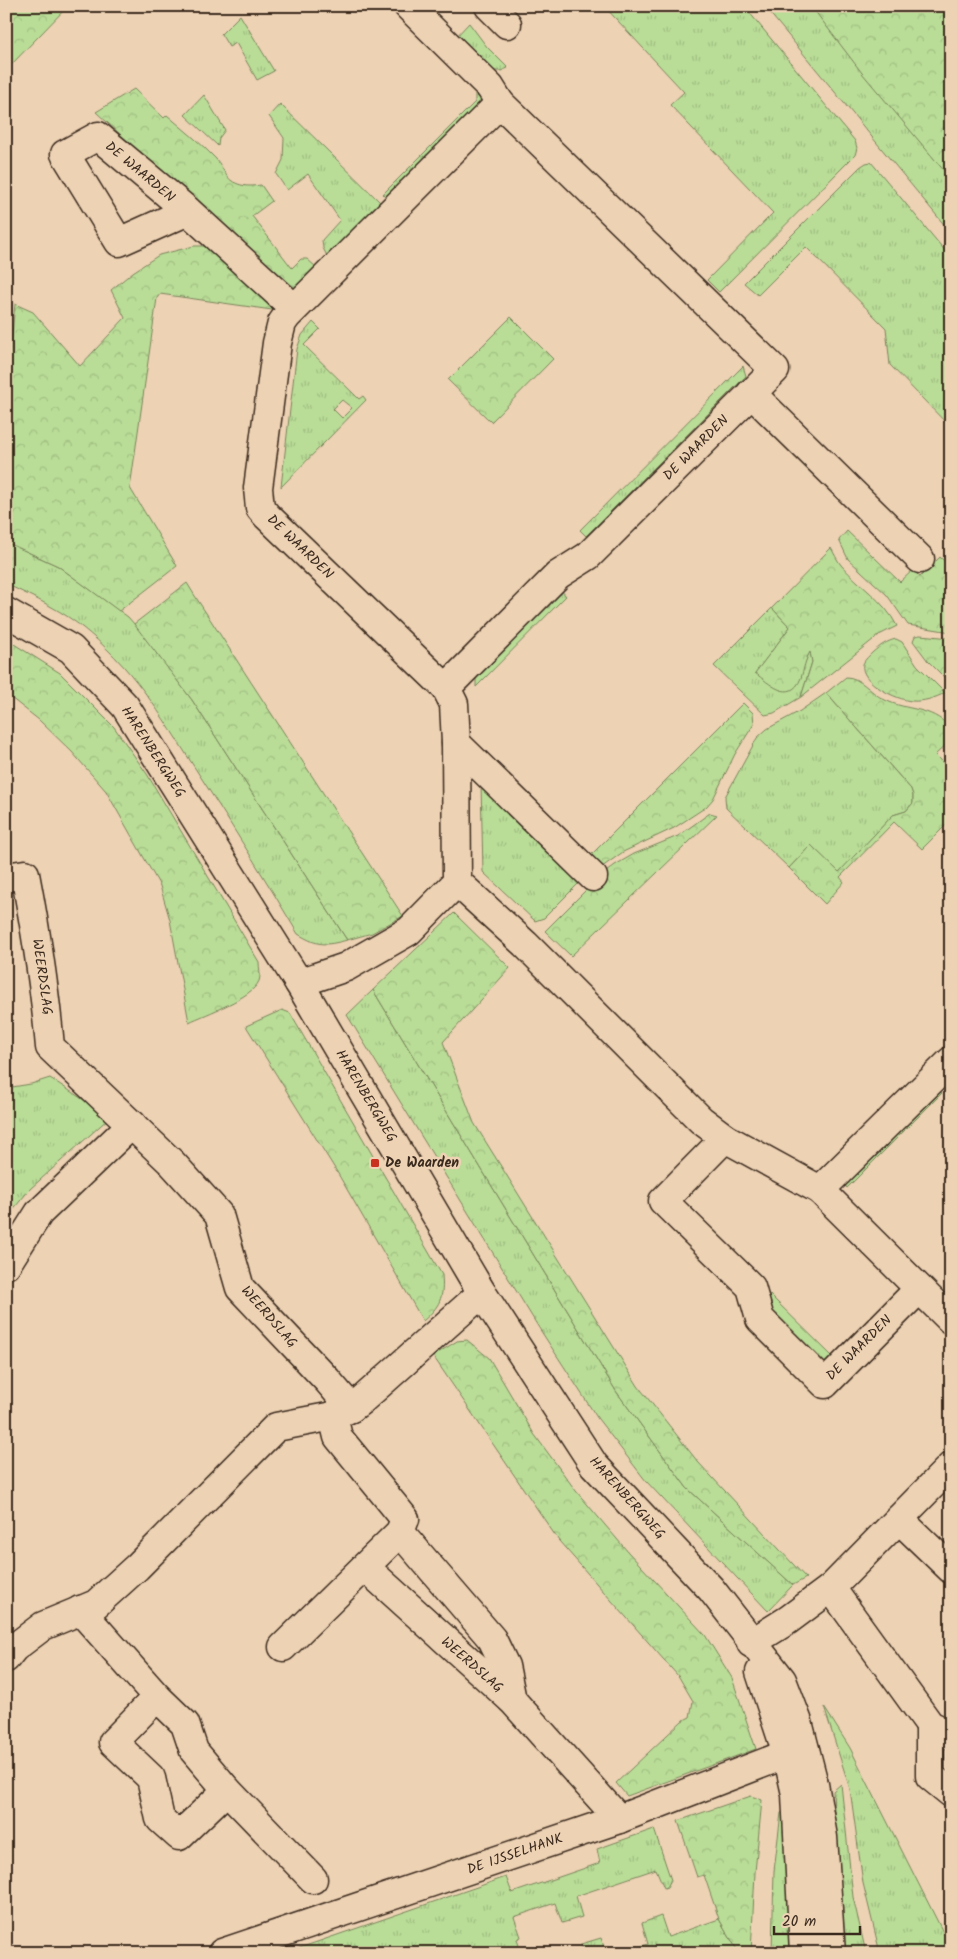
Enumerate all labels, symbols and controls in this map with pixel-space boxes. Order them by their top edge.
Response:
street label: DE WAARDEN [100,136,180,208]
street label: DE WAARDEN [658,410,734,486]
street label: DE WAARDEN [262,509,339,585]
street label: HARENBERGWEG [115,702,191,802]
street label: WEERDSLAG [26,937,58,1017]
street label: HARENBERGWEG [329,1045,403,1147]
place label: De Waarden [385,1152,459,1174]
marker: De Waarden [369,1157,381,1169]
street label: WEERDSLAG [236,1281,302,1353]
street label: DE WAARDEN [821,1310,897,1386]
street label: HARENBERGWEG [584,1452,670,1544]
street label: WEERDSLAG [436,1632,508,1698]
street label: DE IJSSELHANK [464,1827,567,1881]
scale bar [774,1904,861,1936]
text: 20 m [782,1910,816,1934]

